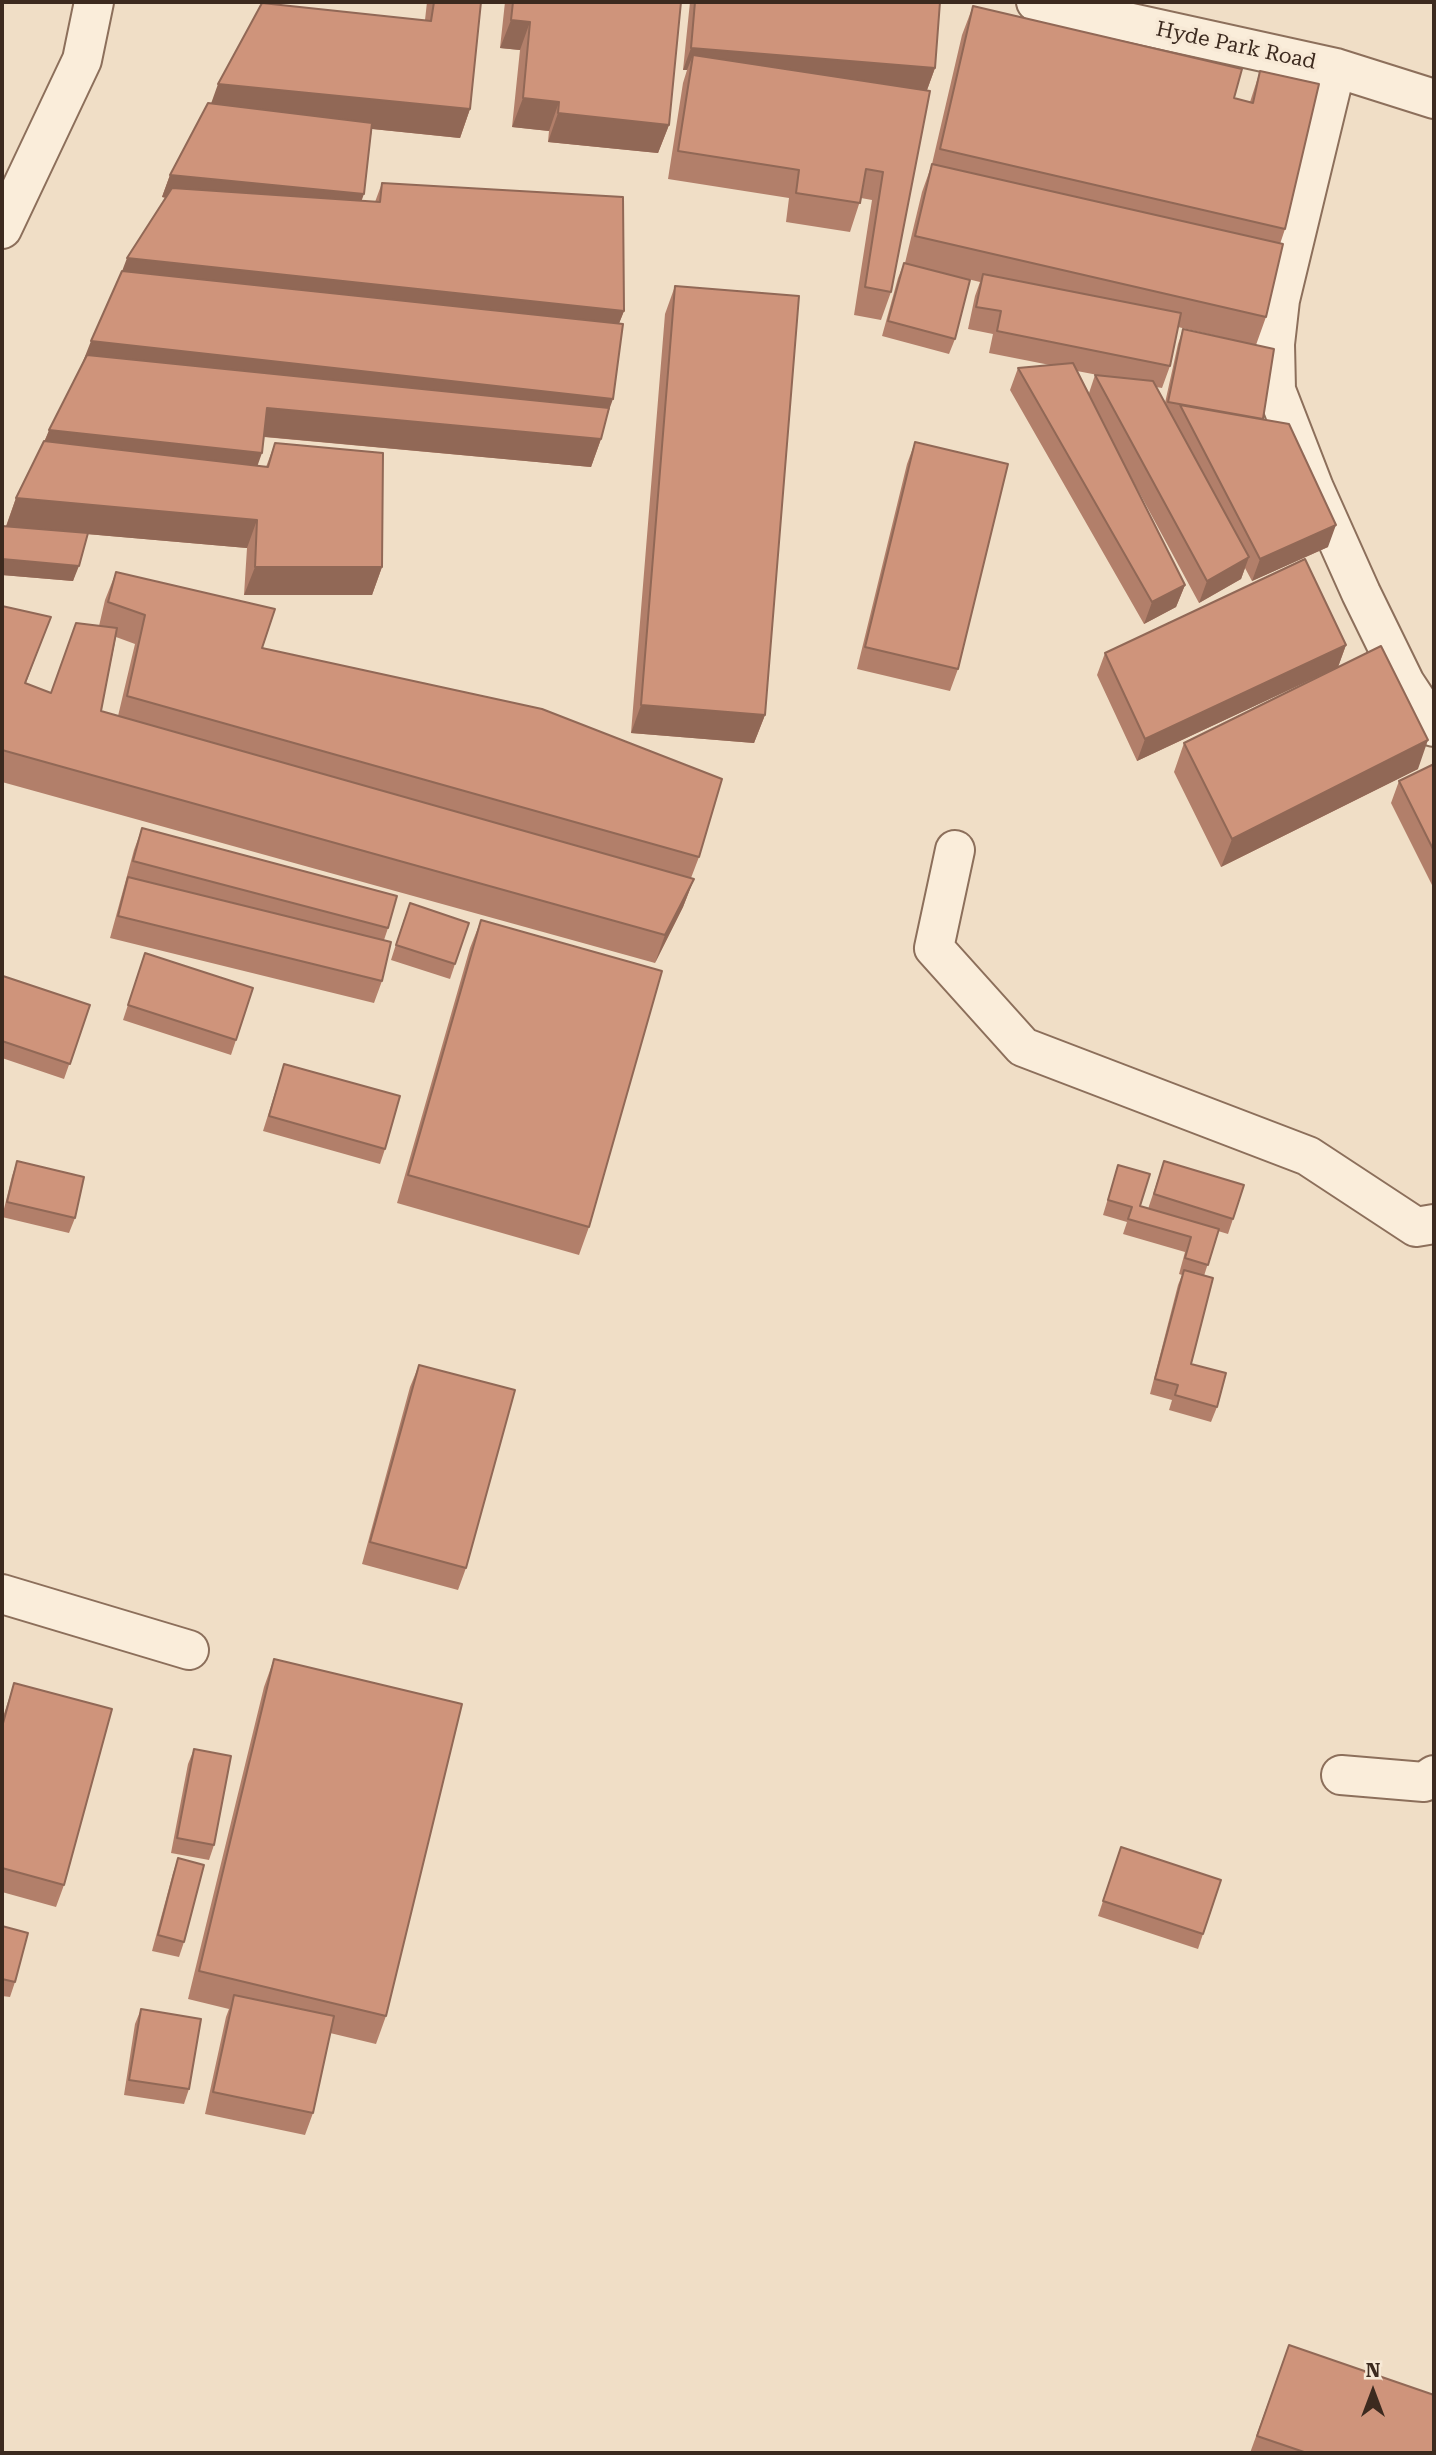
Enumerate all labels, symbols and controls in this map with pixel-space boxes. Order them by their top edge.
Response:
street label: Hyde Park Road [1154,17,1318,75]
north arrow [1338,2357,1408,2427]
text: N [1366,2359,1380,2382]

